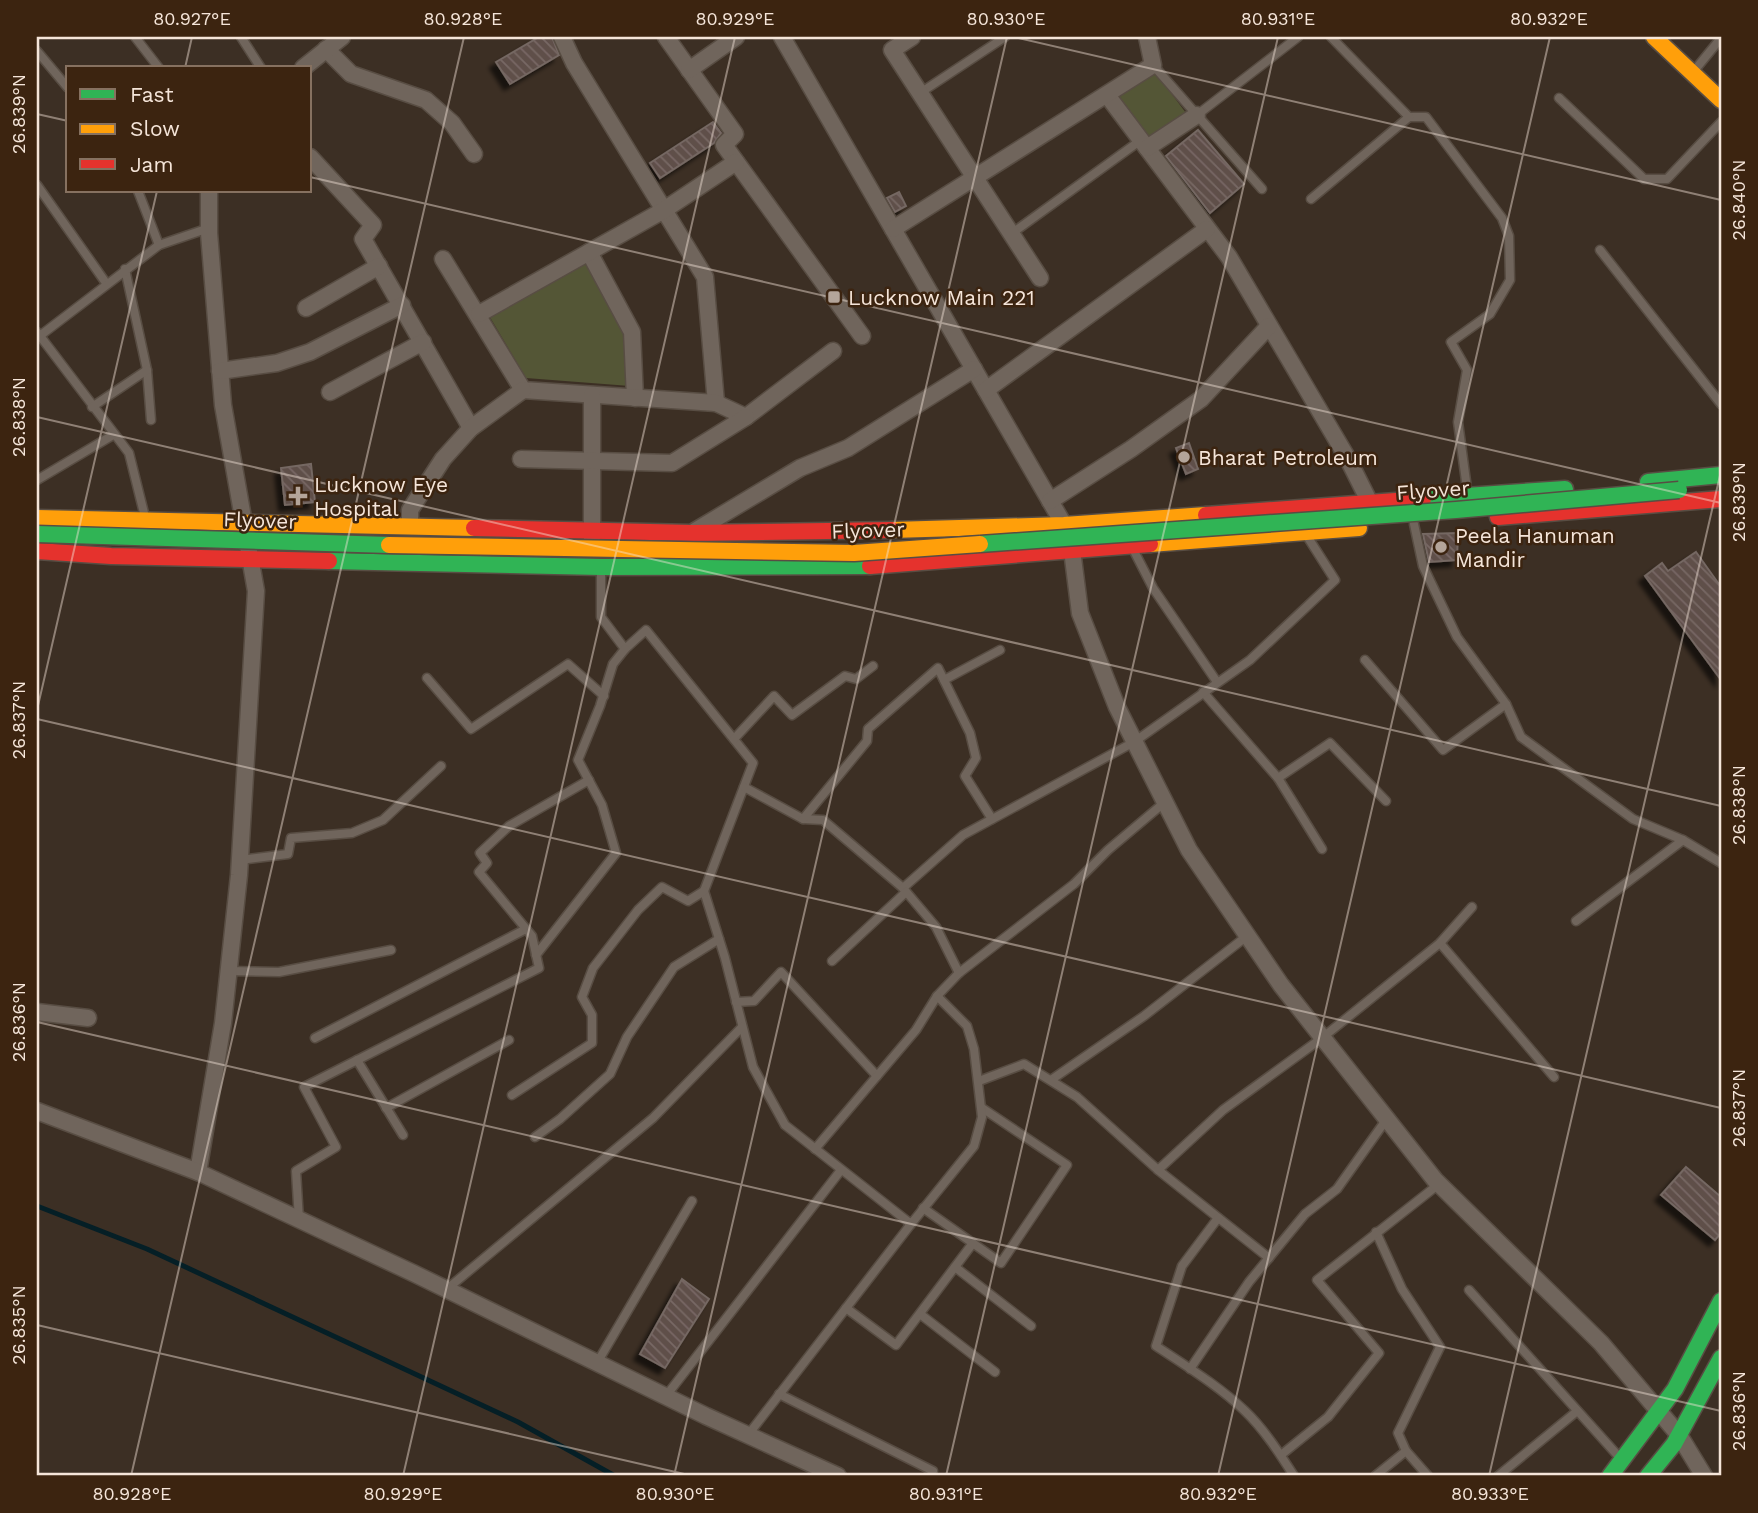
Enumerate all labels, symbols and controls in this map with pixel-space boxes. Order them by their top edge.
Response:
text: 80.927°E [153,8,231,29]
text: 80.928°E [423,8,503,29]
text: 80.929°E [695,8,775,29]
text: 80.930°E [967,8,1045,29]
text: 80.931°E [1241,8,1315,29]
text: 80.932°E [1510,8,1588,29]
legend [66,66,312,192]
text: 26.839°N [8,74,29,154]
text: Fast [130,82,174,107]
text: Slow [130,116,180,141]
text: Jam [130,152,173,177]
text: 26.840°N [1728,160,1749,241]
place label: Lucknow Main 221 [848,285,1035,310]
marker: Lucknow Main 221 [826,289,842,305]
text: 26.838°N [8,377,29,457]
place label: Bharat Petroleum [1198,445,1378,470]
marker: Bharat Petroleum [1176,449,1192,465]
text: 26.839°N [1728,462,1749,542]
place label: Lucknow Eye Hospital [314,472,448,521]
street label: Flyover [1395,475,1471,505]
marker: Lucknow Eye Hospital [288,486,308,506]
street label: Flyover [223,506,298,534]
street label: Flyover [831,516,906,544]
place label: Peela Hanuman Mandir [1455,523,1615,572]
marker: Peela Hanuman Mandir [1433,539,1449,555]
text: 26.837°N [8,681,29,759]
text: 26.838°N [1728,765,1749,845]
text: 26.836°N [8,982,29,1062]
text: 26.837°N [1728,1069,1749,1147]
text: 26.835°N [8,1285,29,1365]
text: 26.836°N [1728,1371,1749,1451]
text: 80.928°E [92,1483,172,1504]
text: 80.929°E [363,1483,443,1504]
text: 80.930°E [636,1483,714,1504]
text: 80.931°E [909,1483,983,1504]
text: 80.932°E [1179,1483,1257,1504]
text: 80.933°E [1451,1483,1529,1504]

